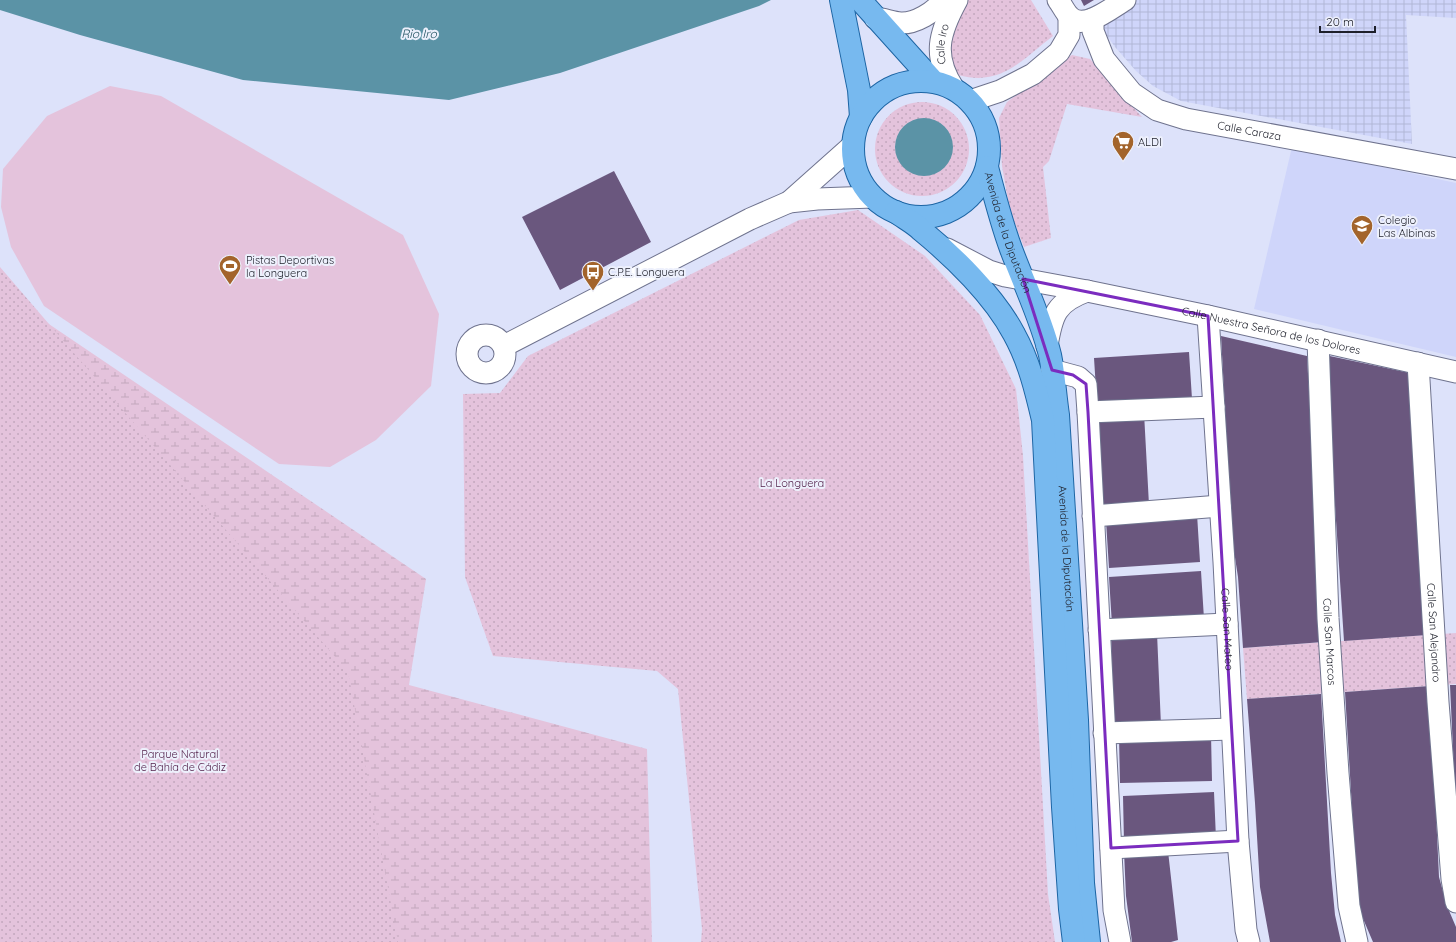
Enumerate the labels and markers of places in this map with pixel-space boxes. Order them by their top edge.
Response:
supermarket icon: ALDI [1110,129,1136,162]
place label: ALDI [1138,135,1162,149]
school or university icon: Colegio Las Albinas [1349,213,1375,246]
place label: Colegio Las Albinas [1378,213,1436,240]
sports icon: Pistas Deportivas la Longuera [217,253,243,286]
place label: Pistas Deportivas la Longuera [246,253,334,280]
bus stop icon: C.P.E. Longuera [580,259,606,292]
place label: C.P.E. Longuera [608,265,685,279]

